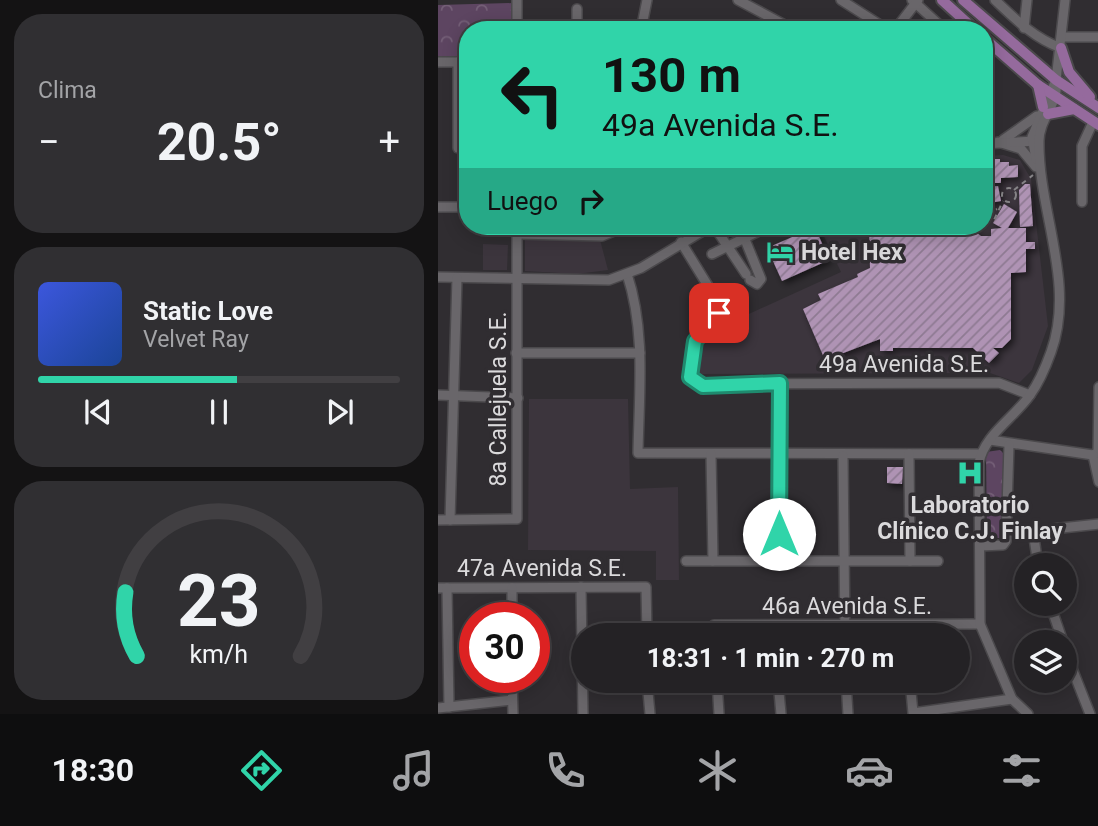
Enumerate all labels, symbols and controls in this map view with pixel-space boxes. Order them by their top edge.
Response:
text: 130 m [602,47,741,104]
icon: left [487,49,578,140]
text: Clima [38,77,97,104]
text: 49a Avenida S.E. [602,106,839,144]
text: 20.5° [157,112,282,173]
text: − [38,120,60,164]
text: + [378,120,400,164]
icon: right [572,182,610,220]
text: Luego [487,186,558,216]
hotel icon: Hotel Hex [765,237,795,267]
place label: Hotel Hex [801,239,903,266]
pin [689,283,749,343]
icon: arrive [700,294,738,332]
text: Static Love [143,296,273,326]
street label: 8a Callejuela S.E. [485,311,512,487]
text: Velvet Ray [143,326,249,353]
street label: 49a Avenida S.E. [819,351,989,378]
icon: previous [79,393,117,431]
icon: pause [200,393,238,431]
icon: next [321,393,359,431]
hospital icon: Laboratorio Clínico C.J. Finlay [955,458,985,488]
place label: Laboratorio Clínico C.J. Finlay [877,492,1063,545]
position arrow [742,497,816,571]
map controls [1014,553,1077,693]
button: search [1014,553,1077,616]
street label: 47a Avenida S.E. [457,555,627,582]
text: 23 [177,559,261,645]
street label: 46a Avenida S.E. [762,593,932,620]
speed limit sign: 30 [459,602,550,693]
button: layers [1014,630,1077,693]
text: km/h [190,640,248,669]
text: 18:31 · 1 min · 270 m [647,643,894,673]
icon: directions [237,746,286,795]
icon: music [389,746,438,795]
icon: phone [541,746,590,795]
icon: climate [693,746,742,795]
icon: car [845,746,894,795]
icon: filters [997,746,1046,795]
text: 18:30 [52,751,134,789]

